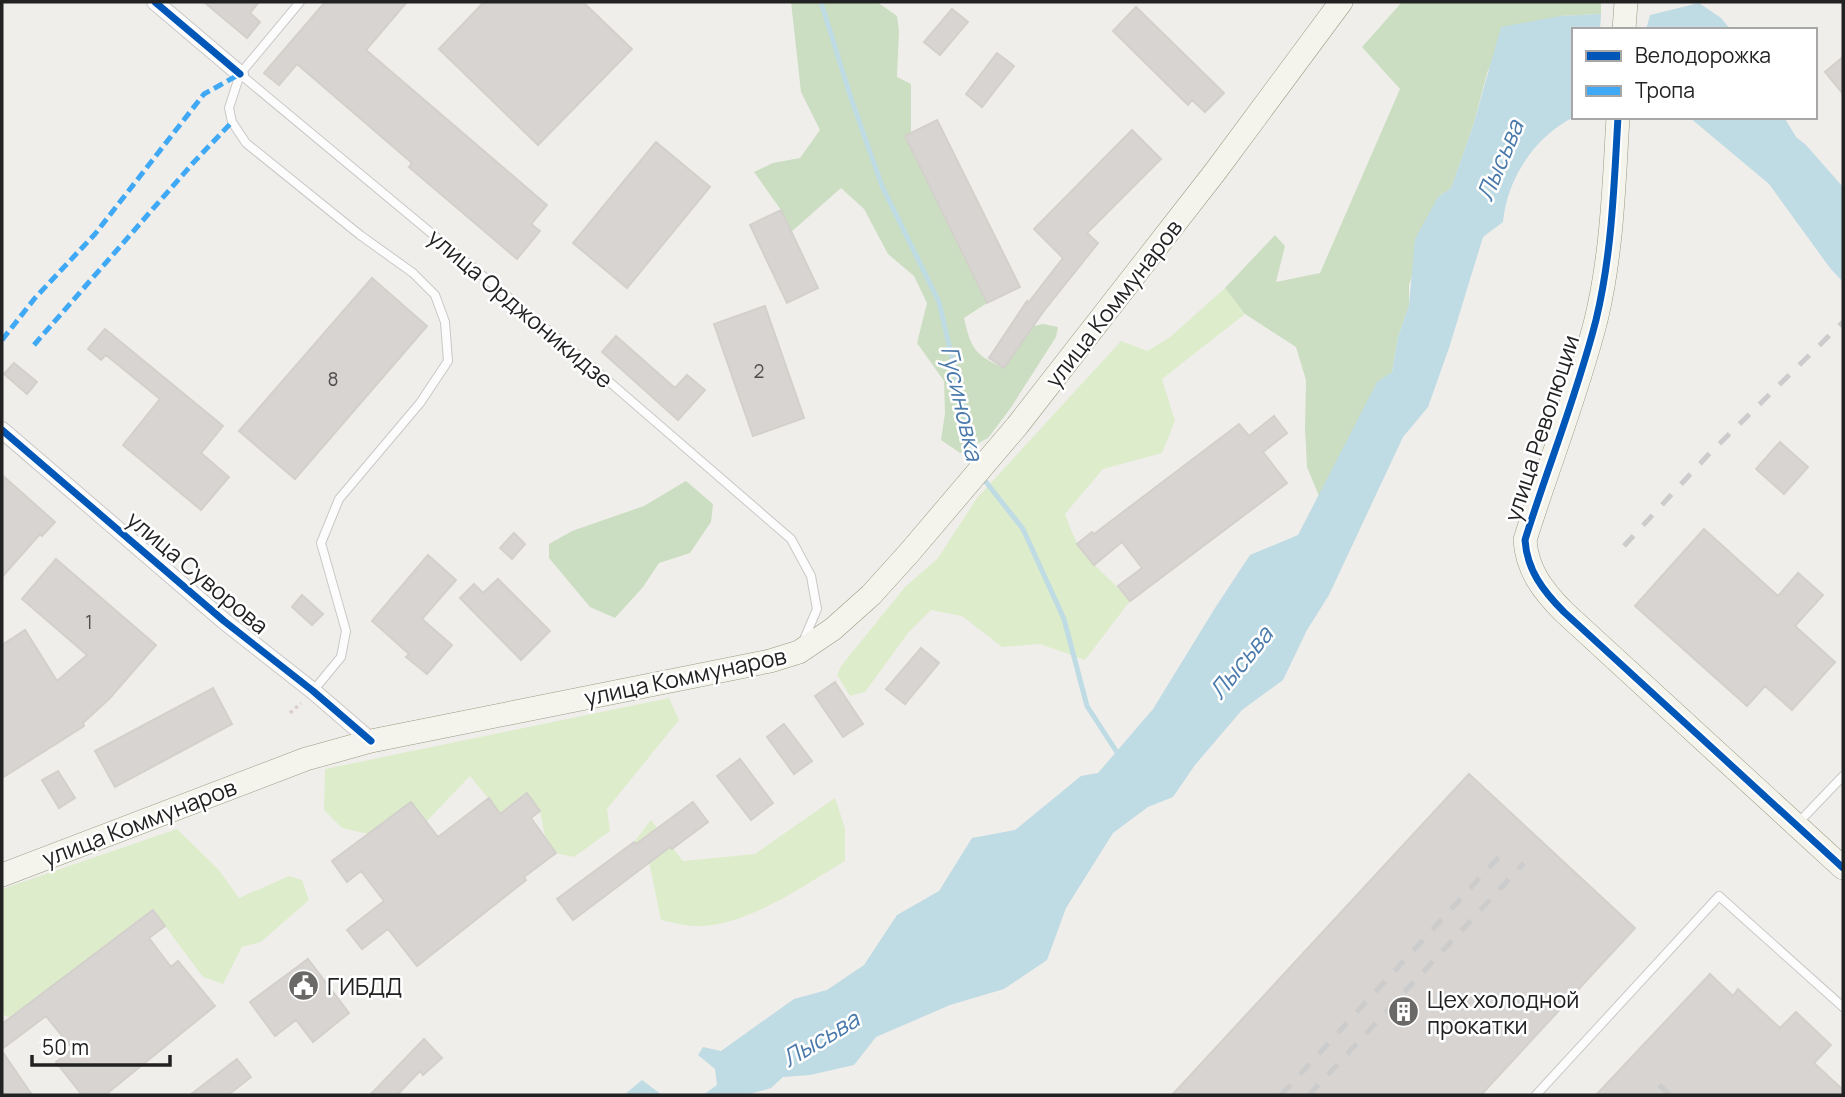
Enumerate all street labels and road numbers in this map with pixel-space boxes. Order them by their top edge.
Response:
street label: улица Коммунаров [1037,212,1189,394]
street label: улица Орджоникидзе [422,221,620,395]
street label: улица Революции [1496,330,1586,526]
street label: улица Суворова [120,503,276,641]
street label: улица Коммунаров [581,639,789,713]
street label: улица Коммунаров [37,770,241,874]

